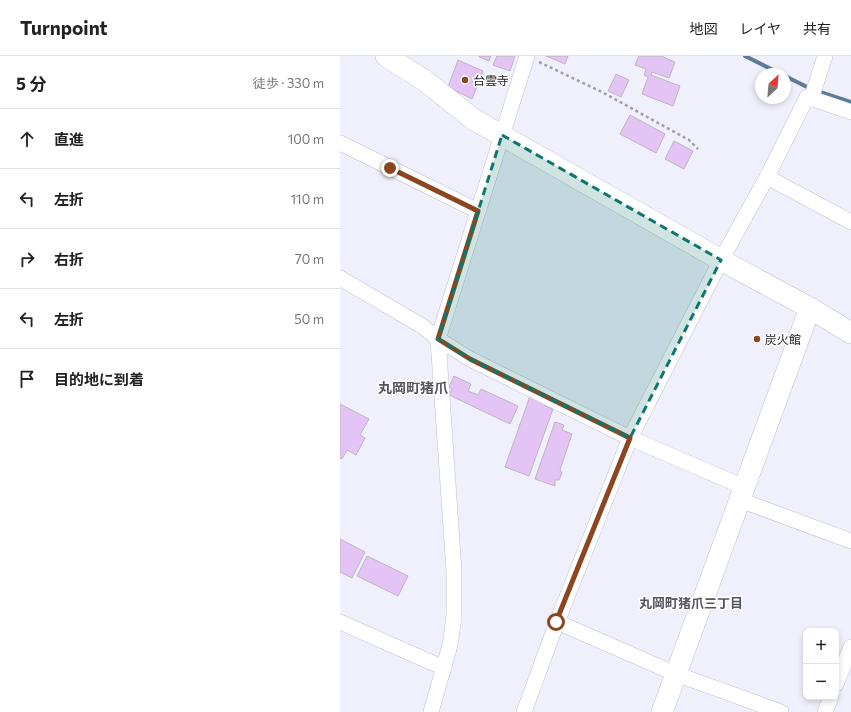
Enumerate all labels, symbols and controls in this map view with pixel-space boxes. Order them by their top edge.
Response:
text: Turnpoint [20,16,108,39]
text: 地図 [689,20,717,37]
text: レイヤ [739,20,781,37]
text: 共有 [803,20,831,37]
north arrow [755,68,791,104]
text: 5 分 [16,73,46,94]
place label: 台雲寺 [473,73,509,87]
text: 徒歩 · 330 m [253,75,324,91]
marker: 台雲寺 [460,75,470,85]
icon: ahead [16,128,38,150]
text: 直進 [54,130,84,148]
text: 100 m [288,131,324,147]
route end [381,159,399,177]
icon: left [16,188,38,210]
text: 左折 [54,190,84,208]
text: 110 m [291,191,324,207]
icon: right [16,248,38,270]
text: 右折 [54,250,84,268]
text: 70 m [295,251,324,267]
icon: left [16,308,38,330]
text: 左折 [54,310,84,328]
text: 50 m [294,311,324,327]
place label: 炭火館 [765,332,801,346]
marker: 炭火館 [752,334,762,344]
icon: arrive [16,368,38,390]
text: 目的地に到着 [54,370,144,388]
district label: 丸岡町猪爪 [378,379,448,396]
district label: 丸岡町猪爪三丁目 [639,595,743,611]
route start [547,613,565,631]
map controls [803,628,839,700]
button: + [803,628,839,664]
button: − [803,664,839,700]

